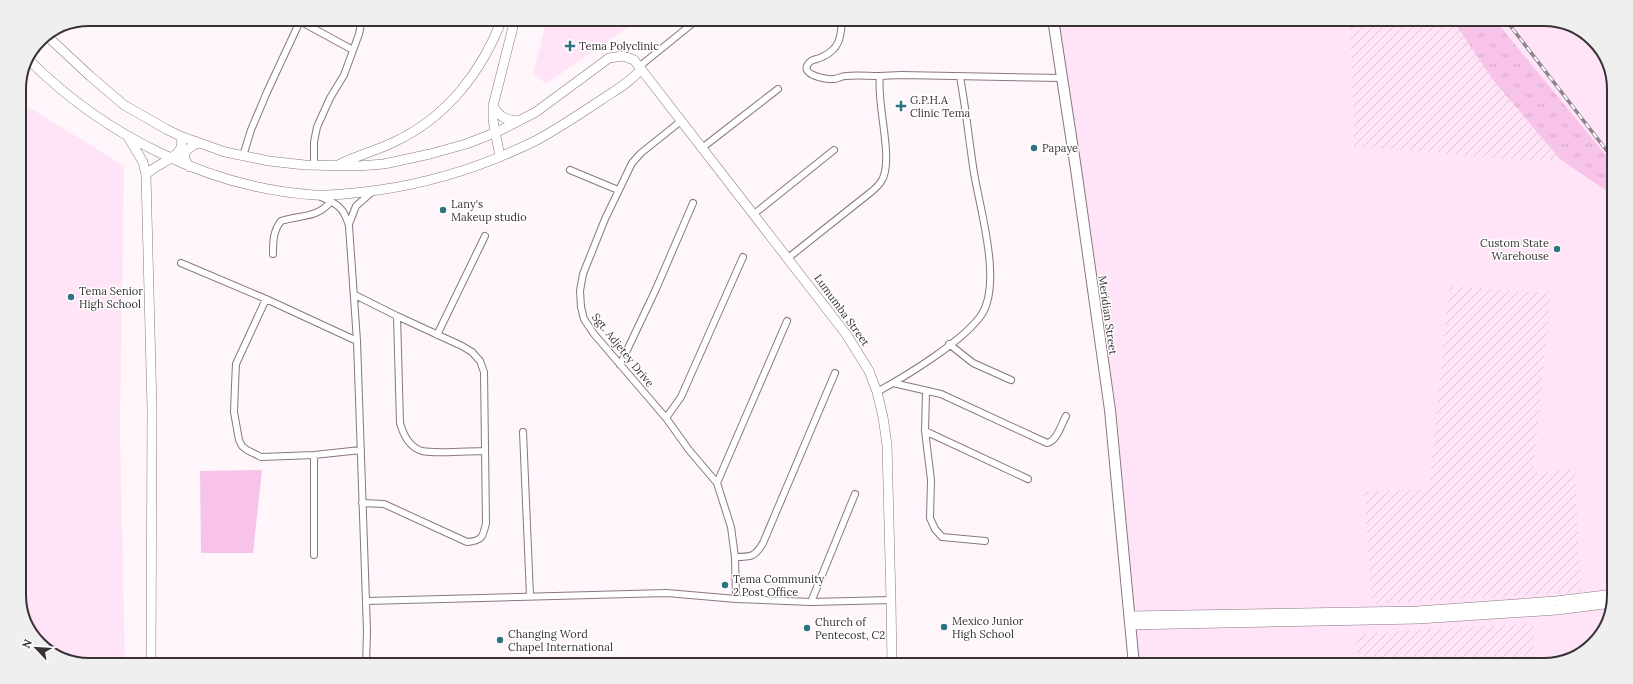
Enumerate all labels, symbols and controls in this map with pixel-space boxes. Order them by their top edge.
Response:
place label: Tema Polyclinic [579,39,659,53]
marker: Tema Polyclinic [564,40,576,52]
place label: G.P.H.A Clinic Tema [910,93,971,120]
marker: G.P.H.A Clinic Tema [895,100,907,112]
place label: Papaye [1042,141,1078,155]
marker: Papaye [1029,143,1039,153]
place label: Lany's Makeup studio [451,197,527,224]
marker: Lany's Makeup studio [438,205,448,215]
place label: Custom State Warehouse [1480,236,1549,263]
marker: Custom State Warehouse [1552,244,1562,254]
street label: Lumumba Street [811,271,873,349]
street label: Meridian Street [1096,274,1121,356]
place label: Tema Senior High School [79,284,143,311]
marker: Tema Senior High School [66,292,76,302]
street label: Sgt. Adjetey Drive [589,310,657,390]
place label: Tema Community 2 Post Office [733,572,824,599]
marker: Tema Community 2 Post Office [720,580,730,590]
place label: Mexico Junior High School [952,614,1024,641]
place label: Church of Pentecost, C2 [815,615,885,642]
marker: Mexico Junior High School [939,622,949,632]
marker: Church of Pentecost, C2 [802,623,812,633]
place label: Changing Word Chapel International [508,627,613,654]
north arrow [16,628,56,668]
marker: Changing Word Chapel International [495,635,505,645]
text: N [19,637,35,651]

